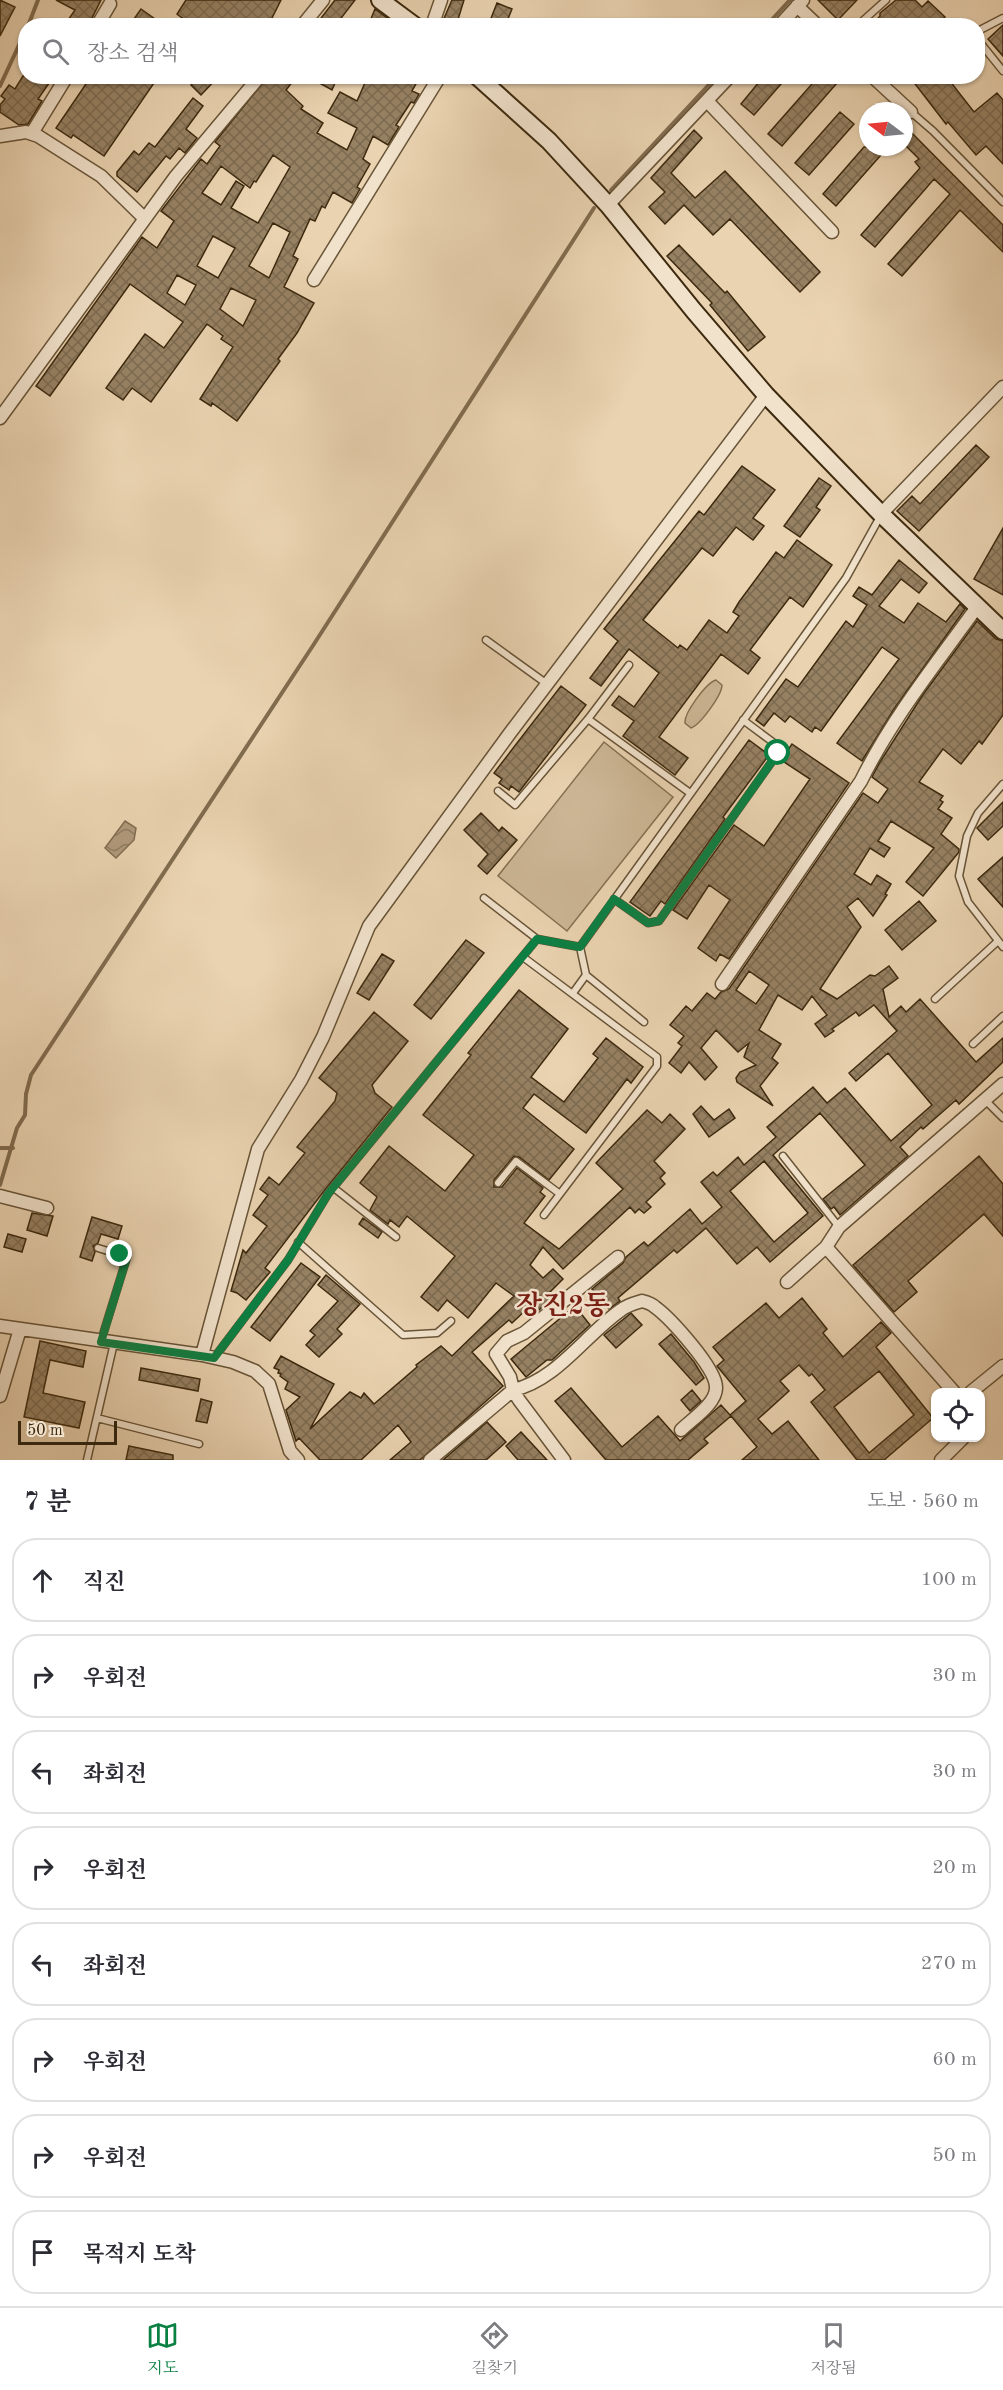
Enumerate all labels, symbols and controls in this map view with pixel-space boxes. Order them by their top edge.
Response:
search box [18,18,985,84]
icon: search [39,35,72,68]
text: 장소 검색 [87,43,178,65]
north arrow [859,102,913,156]
route start [764,739,790,765]
route end [106,1240,132,1266]
district label: 장진2동 [516,1290,610,1320]
map controls [931,1388,985,1442]
button: locate [931,1388,985,1442]
scale bar [18,1418,117,1446]
text: 50 m [27,1423,63,1439]
text: 7 분 [24,1490,71,1516]
text: 도보 · 560 m [867,1492,979,1512]
icon: ahead [26,1564,59,1597]
text: 100 m [921,1570,977,1590]
text: 직진 [83,1572,126,1594]
icon: right [26,1660,59,1693]
text: 30 m [932,1666,977,1686]
text: 우회전 [83,1668,147,1690]
icon: left [26,1756,59,1789]
text: 30 m [932,1762,977,1782]
text: 좌회전 [83,1764,147,1786]
icon: right [26,1852,59,1885]
text: 20 m [932,1858,977,1878]
text: 우회전 [83,1860,147,1882]
icon: left [26,1948,59,1981]
text: 270 m [921,1954,977,1974]
text: 좌회전 [83,1956,147,1978]
icon: right [26,2044,59,2077]
text: 60 m [932,2050,977,2070]
text: 우회전 [83,2052,147,2074]
icon: right [26,2140,59,2173]
text: 50 m [932,2146,977,2166]
text: 우회전 [83,2148,147,2170]
icon: arrive [26,2236,59,2269]
text: 목적지 도착 [83,2244,195,2266]
tab: 지도 [146,2319,179,2379]
tab: 길찾기 [472,2319,518,2379]
tab: 저장됨 [810,2319,857,2379]

